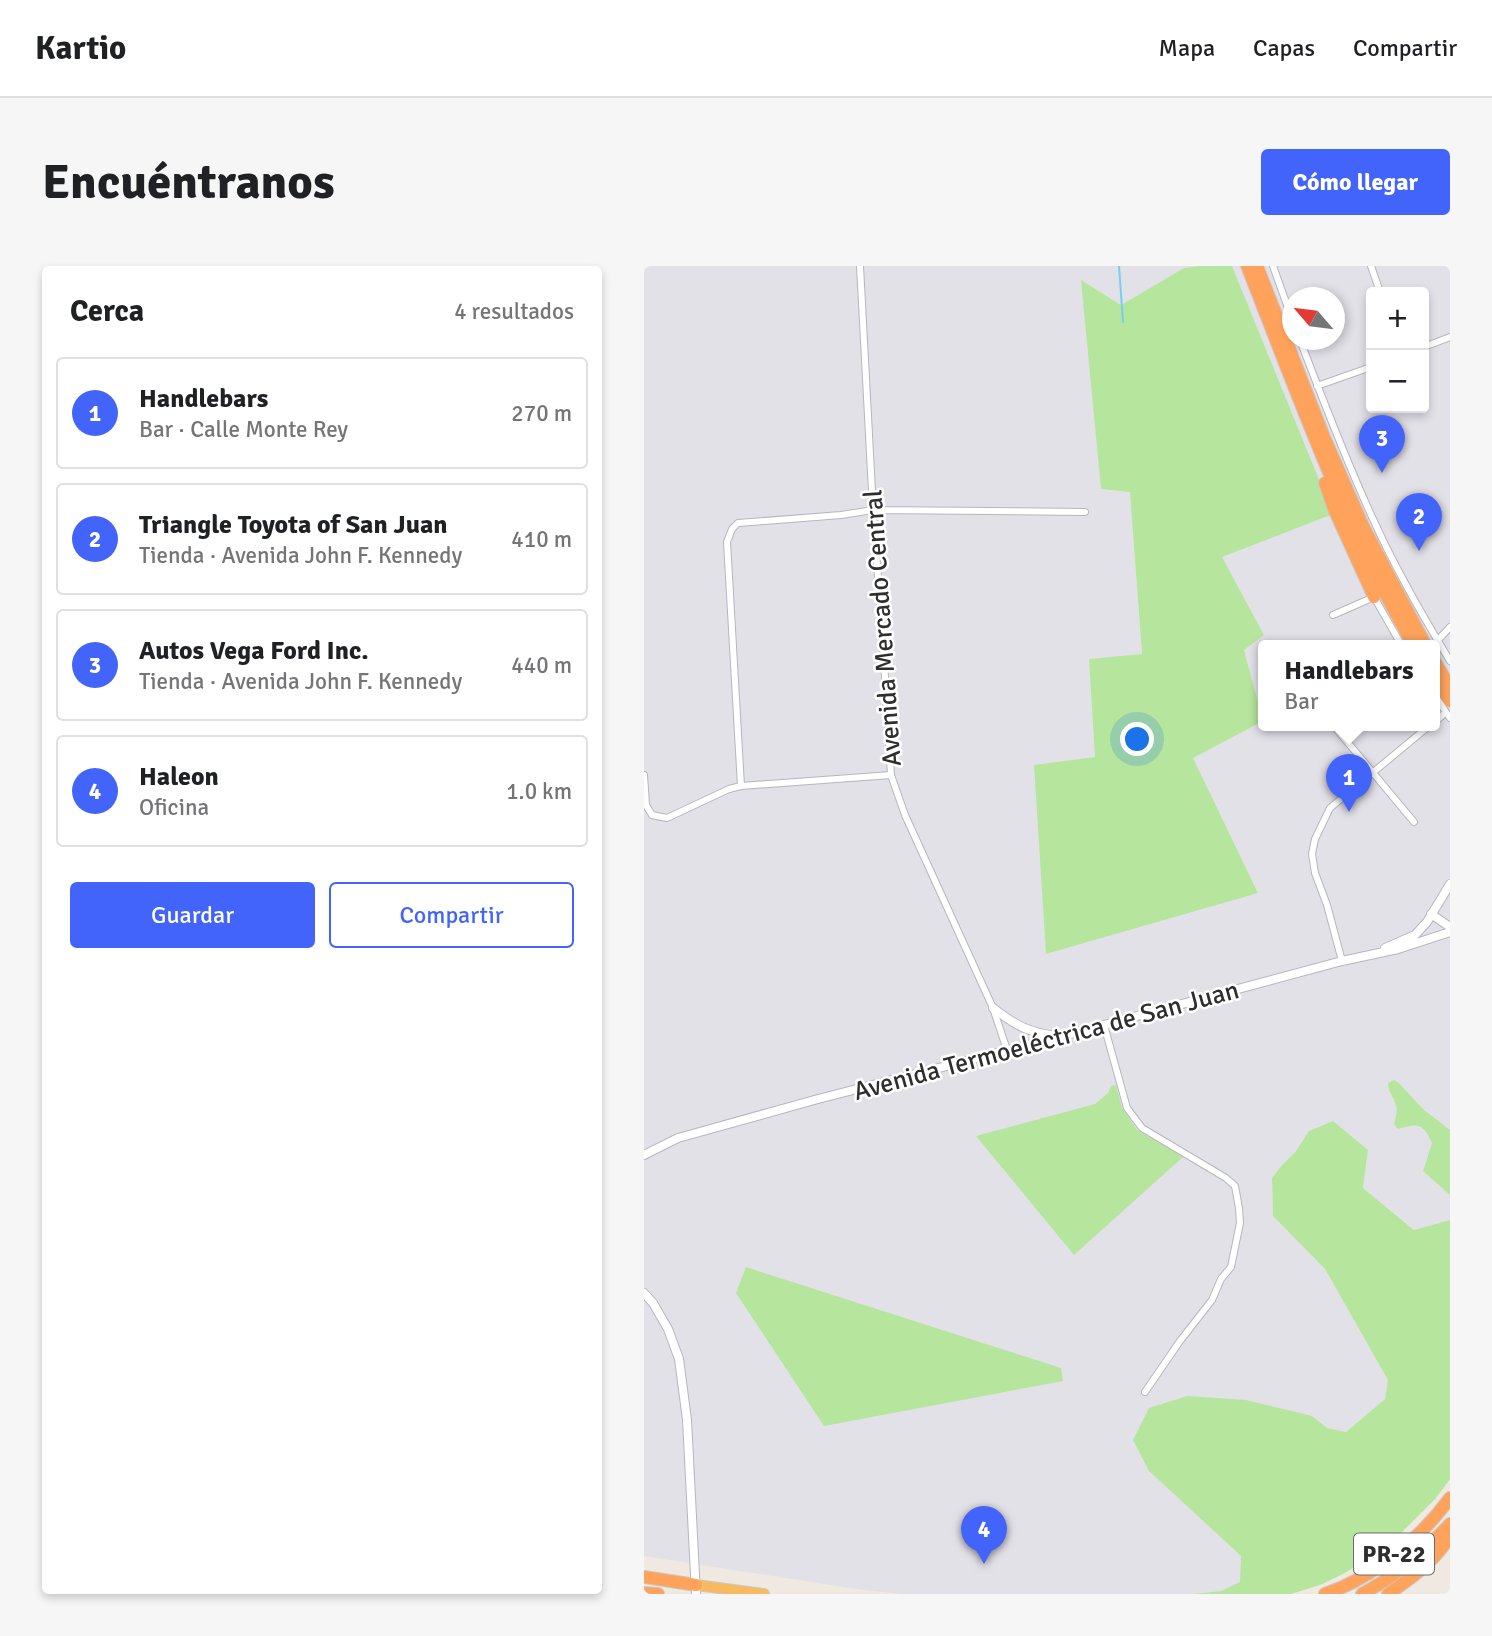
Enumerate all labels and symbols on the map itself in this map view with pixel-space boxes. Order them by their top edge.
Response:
north arrow [1282,287,1345,350]
pin: 3 [1359,415,1405,473]
street label: Avenida Mercado Central [857,488,909,767]
pin: 2 [1396,493,1442,551]
your location [1120,722,1154,756]
pin: 1 [1326,754,1372,812]
street label: Avenida Termoeléctrica de San Juan [850,974,1242,1108]
pin: 4 [961,1506,1007,1564]
road number: PR-22 [1354,1534,1434,1574]

